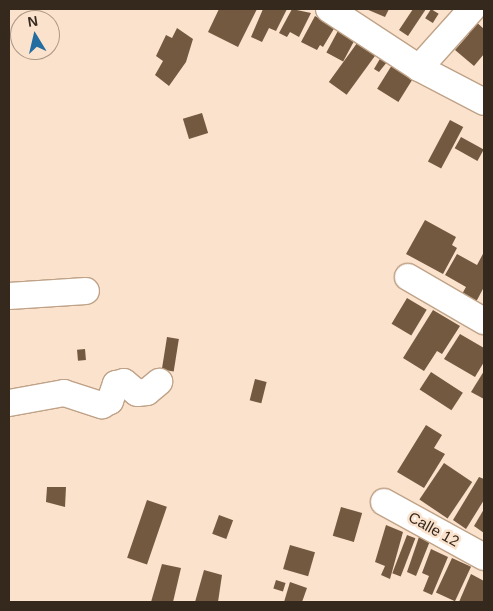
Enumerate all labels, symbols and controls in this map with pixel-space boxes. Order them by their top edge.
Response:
north arrow [10,10,60,60]
text: N [27,12,39,30]
street label: Calle 12 [406,508,462,550]

